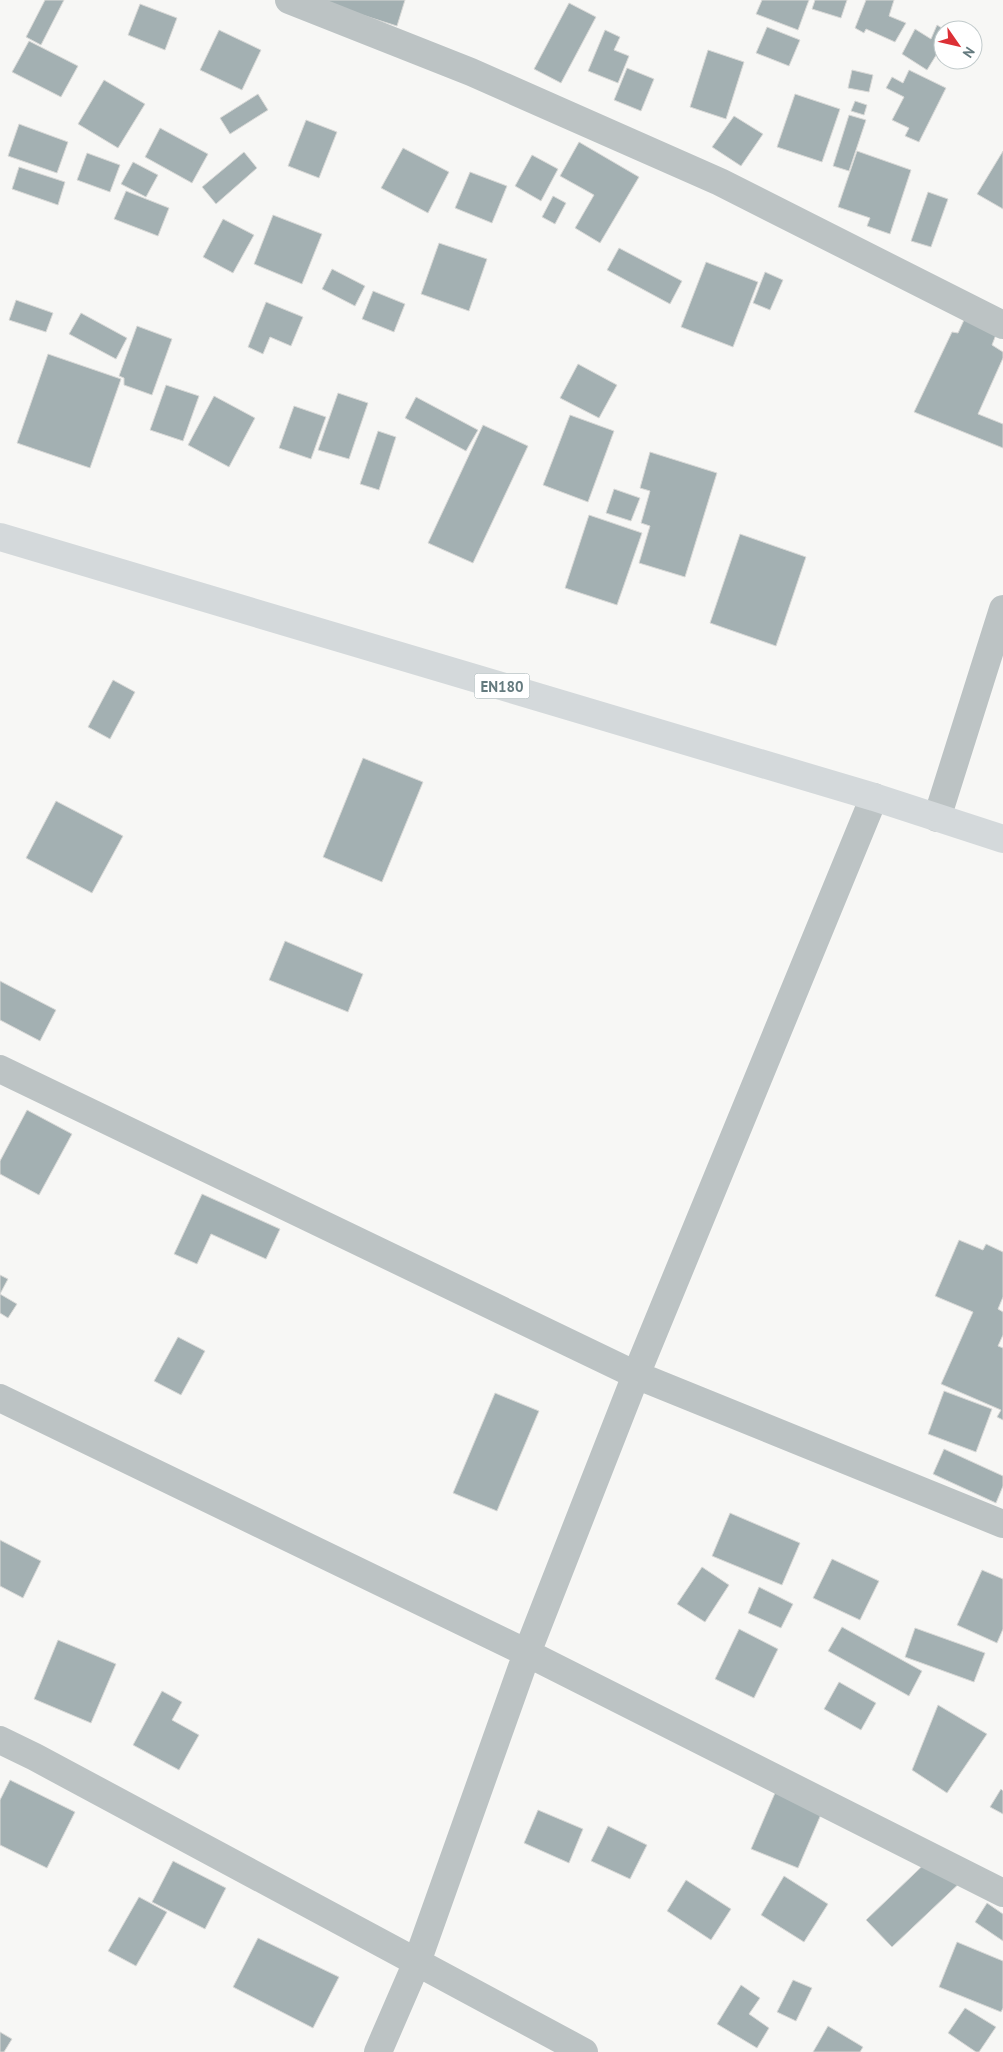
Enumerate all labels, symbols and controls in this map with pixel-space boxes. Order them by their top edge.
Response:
north arrow [933,20,983,70]
text: N [959,43,979,61]
road number: EN180 [474,674,530,698]

